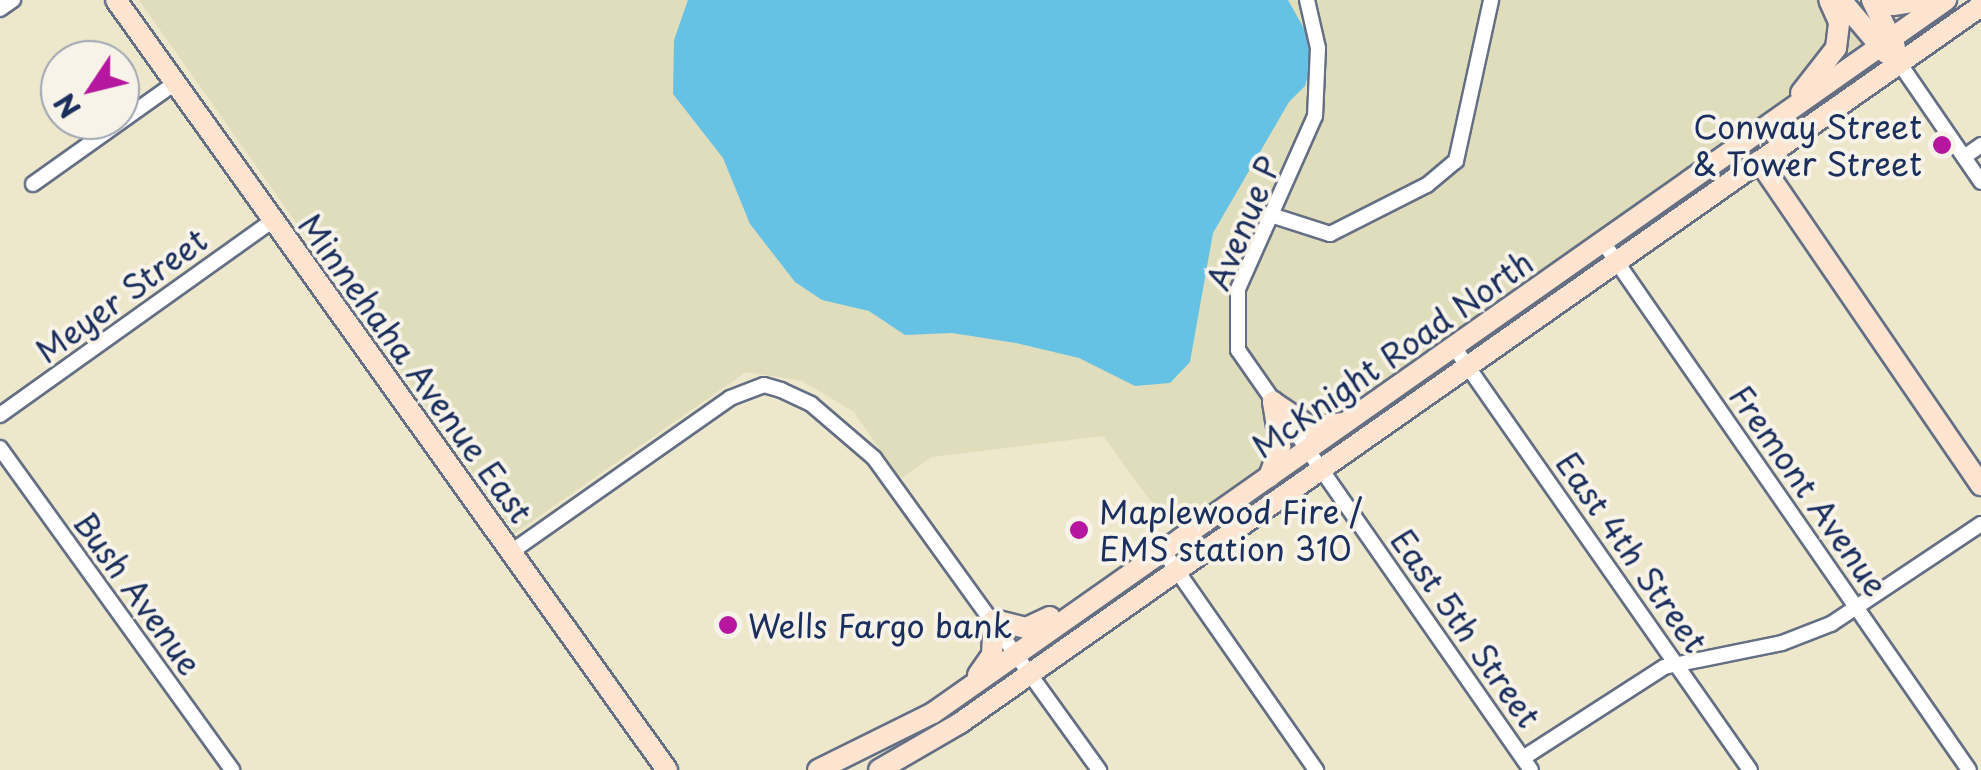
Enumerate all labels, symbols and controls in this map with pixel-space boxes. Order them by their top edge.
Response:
north arrow [40,40,140,140]
text: N [43,85,91,128]
place label: Conway Street & Tower Street [1692,108,1922,183]
marker: Conway Street & Tower Street [1931,134,1953,156]
street label: Avenue P [1198,151,1288,295]
street label: Minnehaha Avenue East [292,207,540,529]
street label: Meyer Street [28,220,214,370]
street label: McKnight Road North [1244,242,1540,466]
street label: Fremont Avenue [1722,378,1896,602]
street label: East 4th Street [1549,445,1715,659]
place label: Maplewood Fire / EMS station 310 [1099,493,1364,568]
street label: Bush Avenue [65,503,211,683]
marker: Maplewood Fire / EMS station 310 [1068,519,1090,541]
street label: East 5th Street [1383,521,1549,735]
place label: Wells Fargo bank [748,606,1014,644]
marker: Wells Fargo bank [717,614,739,636]

